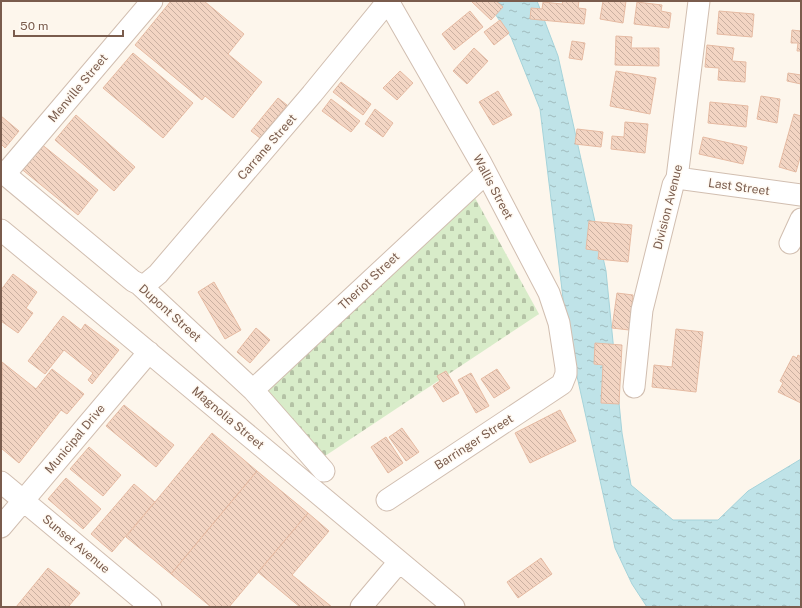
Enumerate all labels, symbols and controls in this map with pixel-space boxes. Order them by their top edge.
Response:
scale bar [14,12,123,38]
text: 50 m [20,19,48,33]
street label: Menville Street [45,51,111,125]
street label: Carrane Street [235,111,299,183]
street label: Wallis Street [470,152,516,222]
street label: Division Avenue [651,163,685,251]
street label: Last Street [707,176,771,198]
street label: Theriot Street [336,249,402,313]
street label: Dupont Street [136,281,204,345]
street label: Magnolia Street [189,384,267,452]
street label: Municipal Drive [42,401,108,476]
street label: Barringer Street [432,411,516,473]
street label: Sunset Avenue [40,512,113,576]

